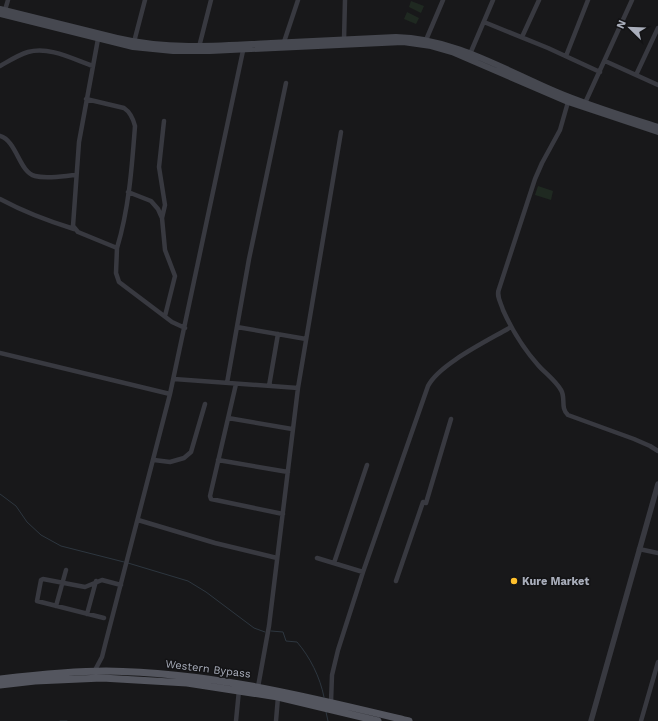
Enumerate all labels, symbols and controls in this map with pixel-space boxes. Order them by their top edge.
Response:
north arrow [610,8,650,48]
text: N [614,18,629,31]
place label: Kure Market [522,575,589,588]
marker: Kure Market [509,576,519,586]
street label: Western Bypass [165,657,252,681]

